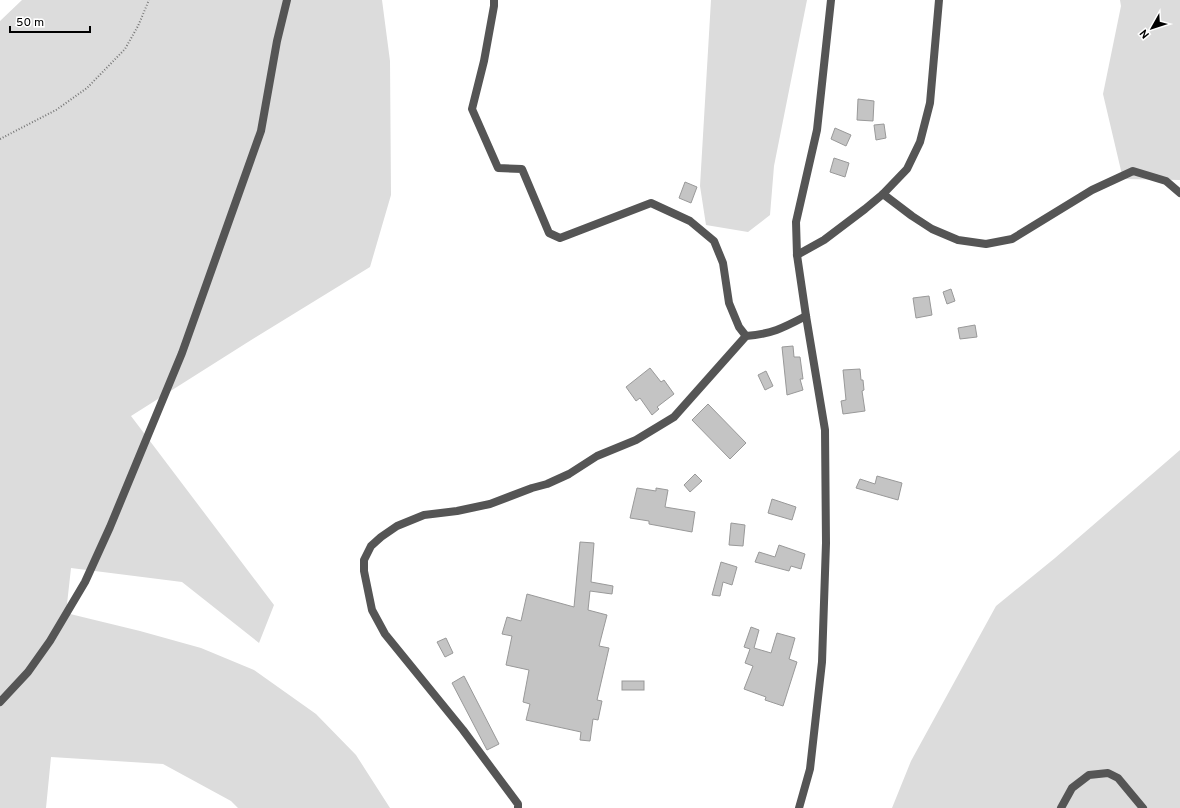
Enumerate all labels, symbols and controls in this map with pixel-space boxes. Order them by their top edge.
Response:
scale bar [10,8,90,34]
north arrow [1132,8,1172,48]
text: 50 m [16,15,44,31]
text: N [1137,26,1153,41]

